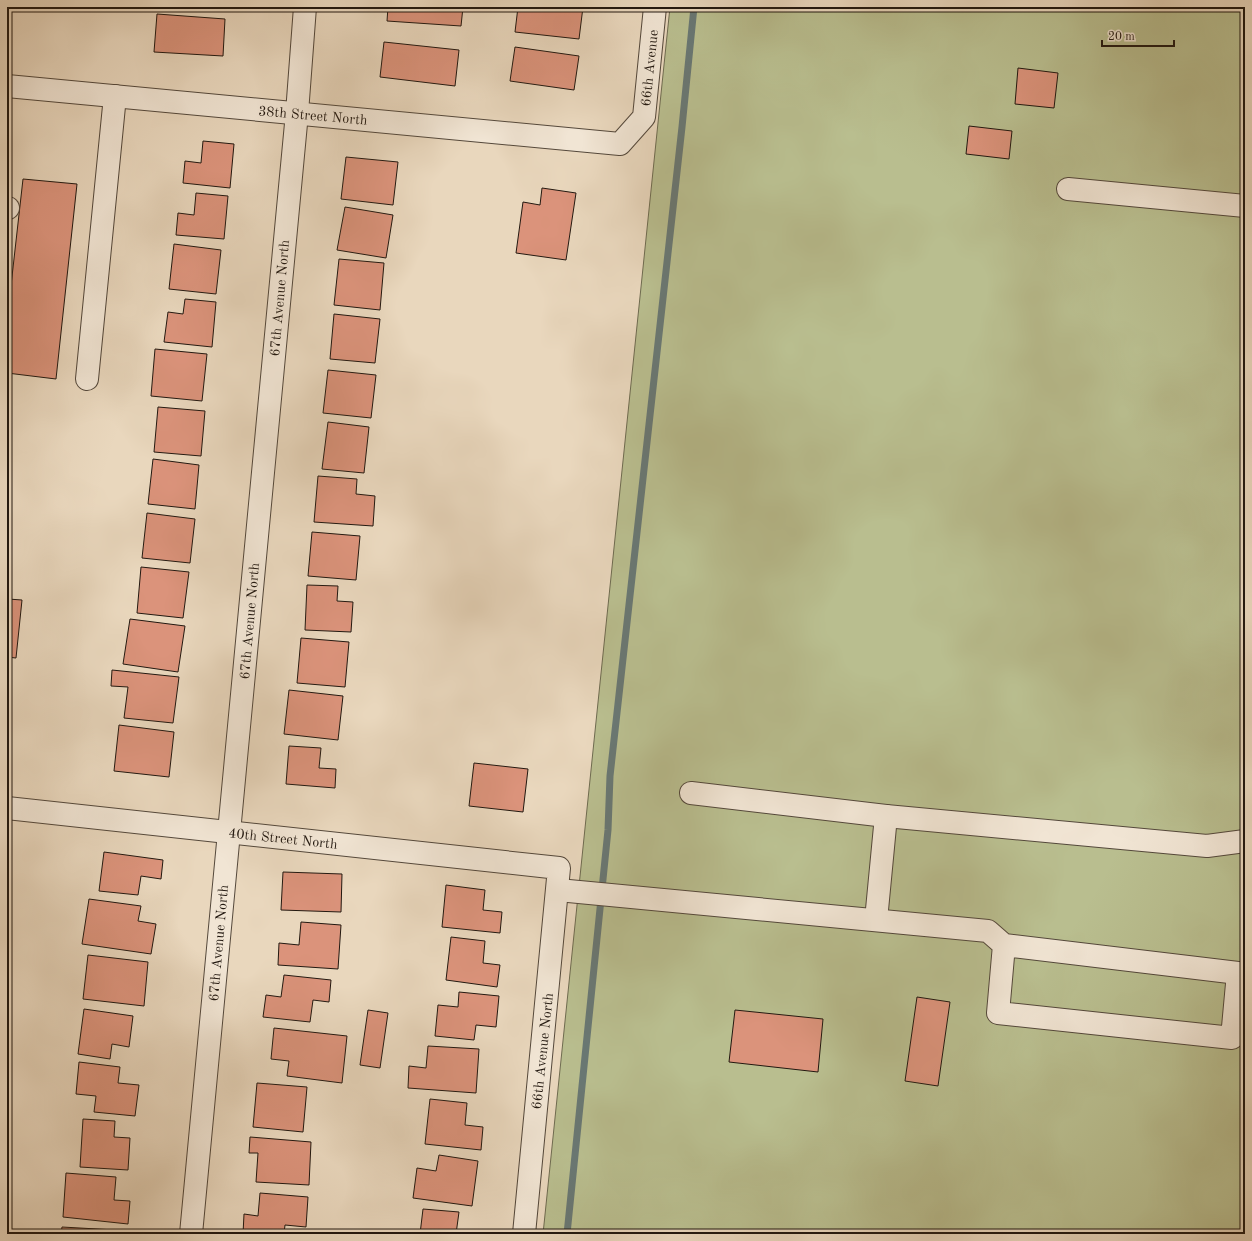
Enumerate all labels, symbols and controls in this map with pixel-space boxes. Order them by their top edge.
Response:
scale bar [1102,22,1174,48]
street label: 66th Avenue [639,29,661,107]
text: 20 m [1108,31,1135,43]
street label: 38th Street North [258,104,369,128]
street label: 67th Avenue North [268,239,292,357]
street label: 67th Avenue North [238,562,262,680]
street label: 40th Street North [228,826,339,852]
street label: 67th Avenue North [207,884,231,1002]
street label: 66th Avenue North [530,992,556,1110]

